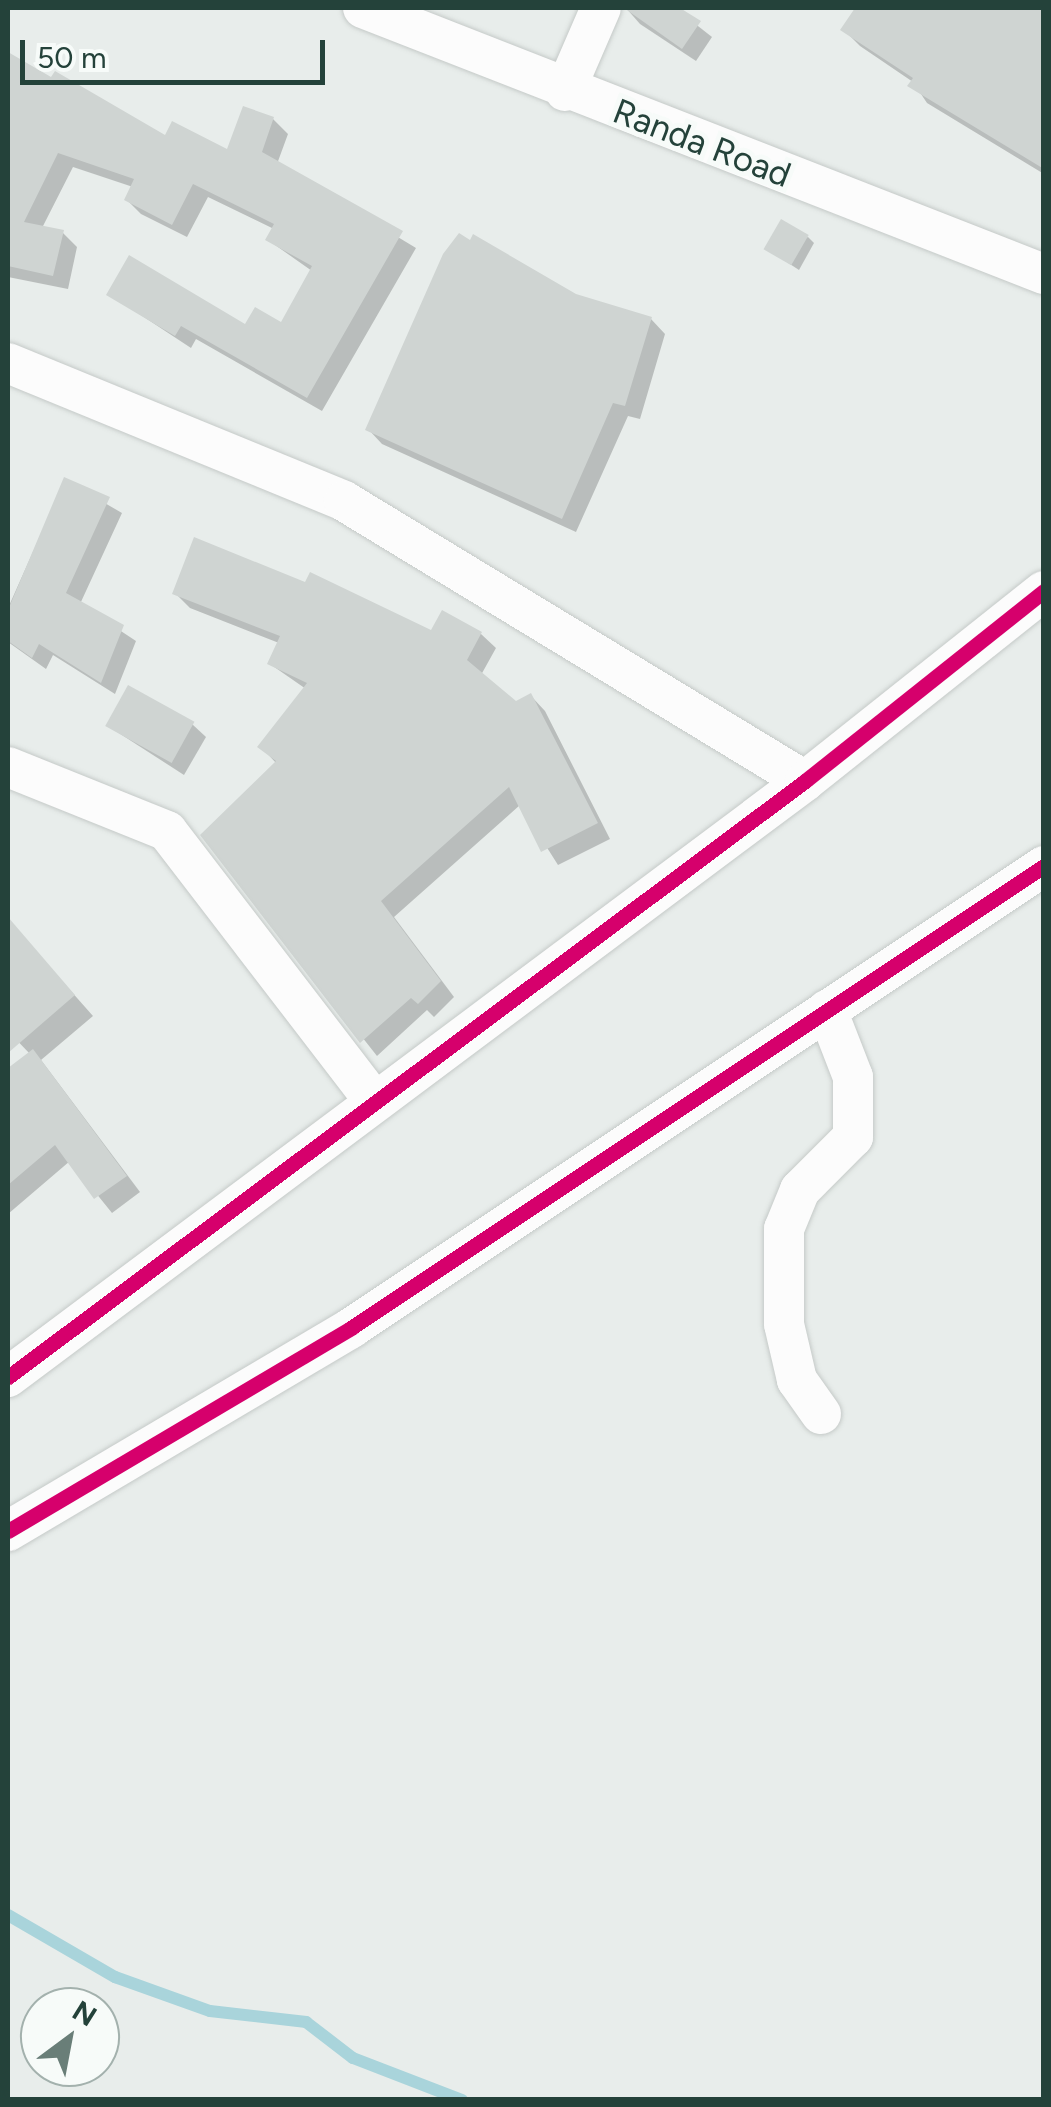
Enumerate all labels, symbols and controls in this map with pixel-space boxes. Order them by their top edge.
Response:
scale bar [25,20,330,82]
text: 50 m [37,39,106,76]
street label: Randa Road [607,90,797,196]
north arrow [20,1987,120,2087]
text: N [67,1993,103,2033]

